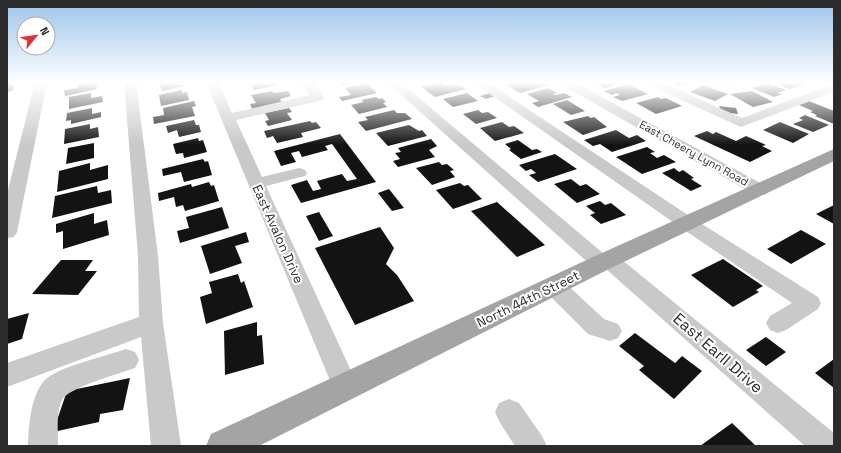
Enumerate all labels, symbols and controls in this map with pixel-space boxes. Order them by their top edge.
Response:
north arrow [16,16,56,56]
text: N [37,25,53,38]
street label: East Cheery Lynn Road [637,117,751,189]
street label: East Avalon Drive [249,182,307,286]
street label: North 44th Street [474,267,582,331]
street label: East Earll Drive [669,308,767,398]

